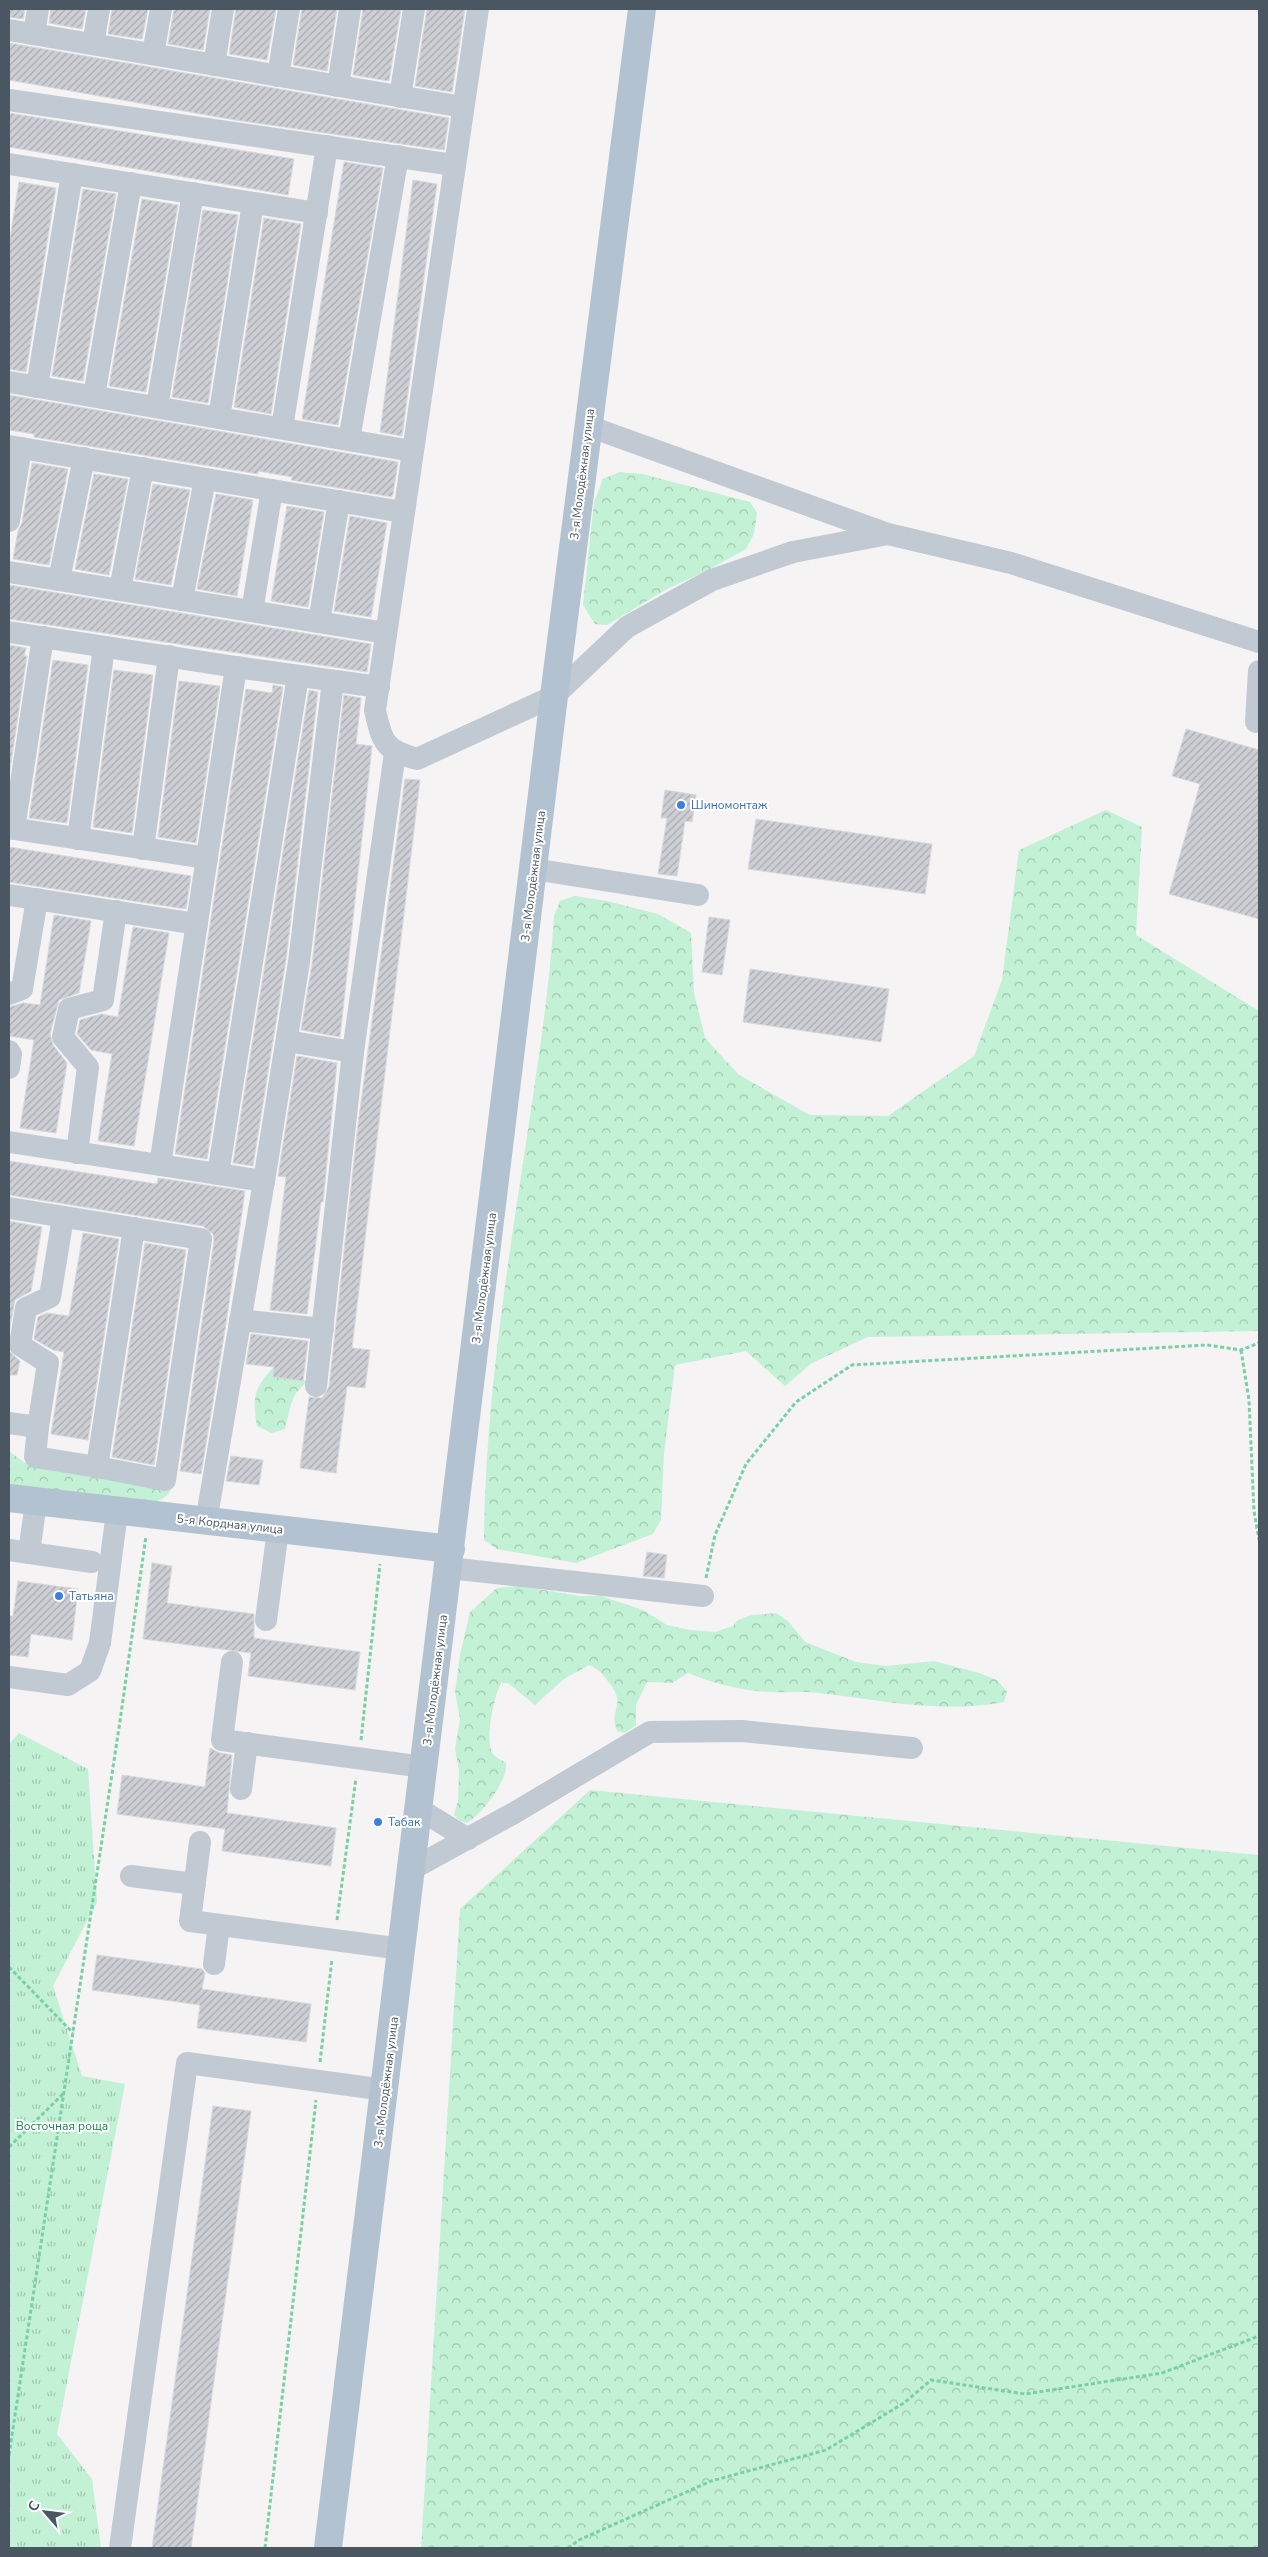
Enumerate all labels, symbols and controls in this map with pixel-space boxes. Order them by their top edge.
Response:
street label: 3-я Молодёжная улица [566,408,598,540]
place label: Шиномонтаж [691,797,768,813]
marker: Шиномонтаж [675,799,687,811]
street label: 3-я Молодёжная улица [517,810,549,942]
street label: 3-я Молодёжная улица [468,1212,500,1344]
street label: 5-я Кордная улица [176,1510,284,1538]
place label: Татьяна [69,1588,114,1604]
marker: Татьяна [53,1590,65,1602]
street label: 3-я Молодёжная улица [419,1614,451,1746]
place label: Табак [388,1814,421,1830]
marker: Табак [372,1816,384,1828]
street label: 3-я Молодёжная улица [370,2016,402,2148]
park label: Восточная роща [16,2118,108,2134]
north arrow [20,2487,70,2537]
text: С [23,2497,45,2515]

